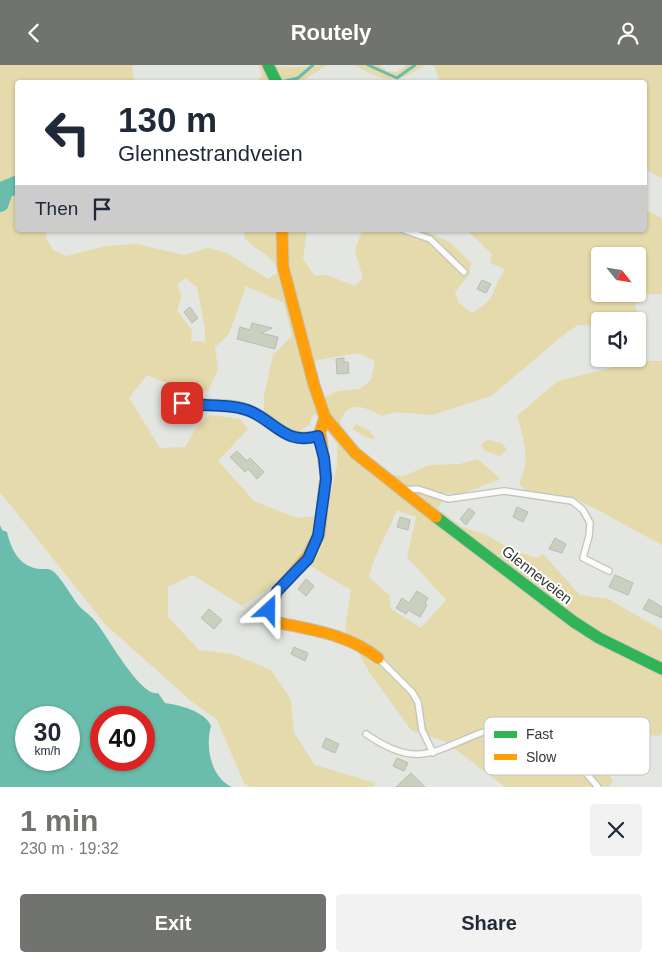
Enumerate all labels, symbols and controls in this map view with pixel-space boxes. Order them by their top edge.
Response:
icon: back [20,19,48,47]
icon: person [614,19,642,47]
text: Routely [291,20,371,45]
icon: left [35,100,100,165]
text: 130 m [118,100,217,139]
text: Glennestrandveien [118,141,303,166]
icon: arrive [88,195,116,223]
text: Then [35,198,78,219]
north arrow [591,247,646,303]
map controls [591,247,646,367]
button: sound [591,312,646,367]
pin [161,382,203,424]
icon: arrive [168,389,196,417]
street label: Glenneveien [499,542,576,607]
position arrow [242,583,294,635]
speed limit sign: 40 [90,706,155,771]
legend [484,717,650,775]
text: 30 [34,718,61,746]
text: Fast [526,726,553,742]
text: km/h [34,744,61,758]
text: Slow [526,749,557,765]
text: 1 min [20,804,98,837]
button: close [590,804,642,856]
text: 230 m · 19:32 [20,840,119,857]
button: Exit [20,894,326,952]
button: Share [336,894,642,952]

